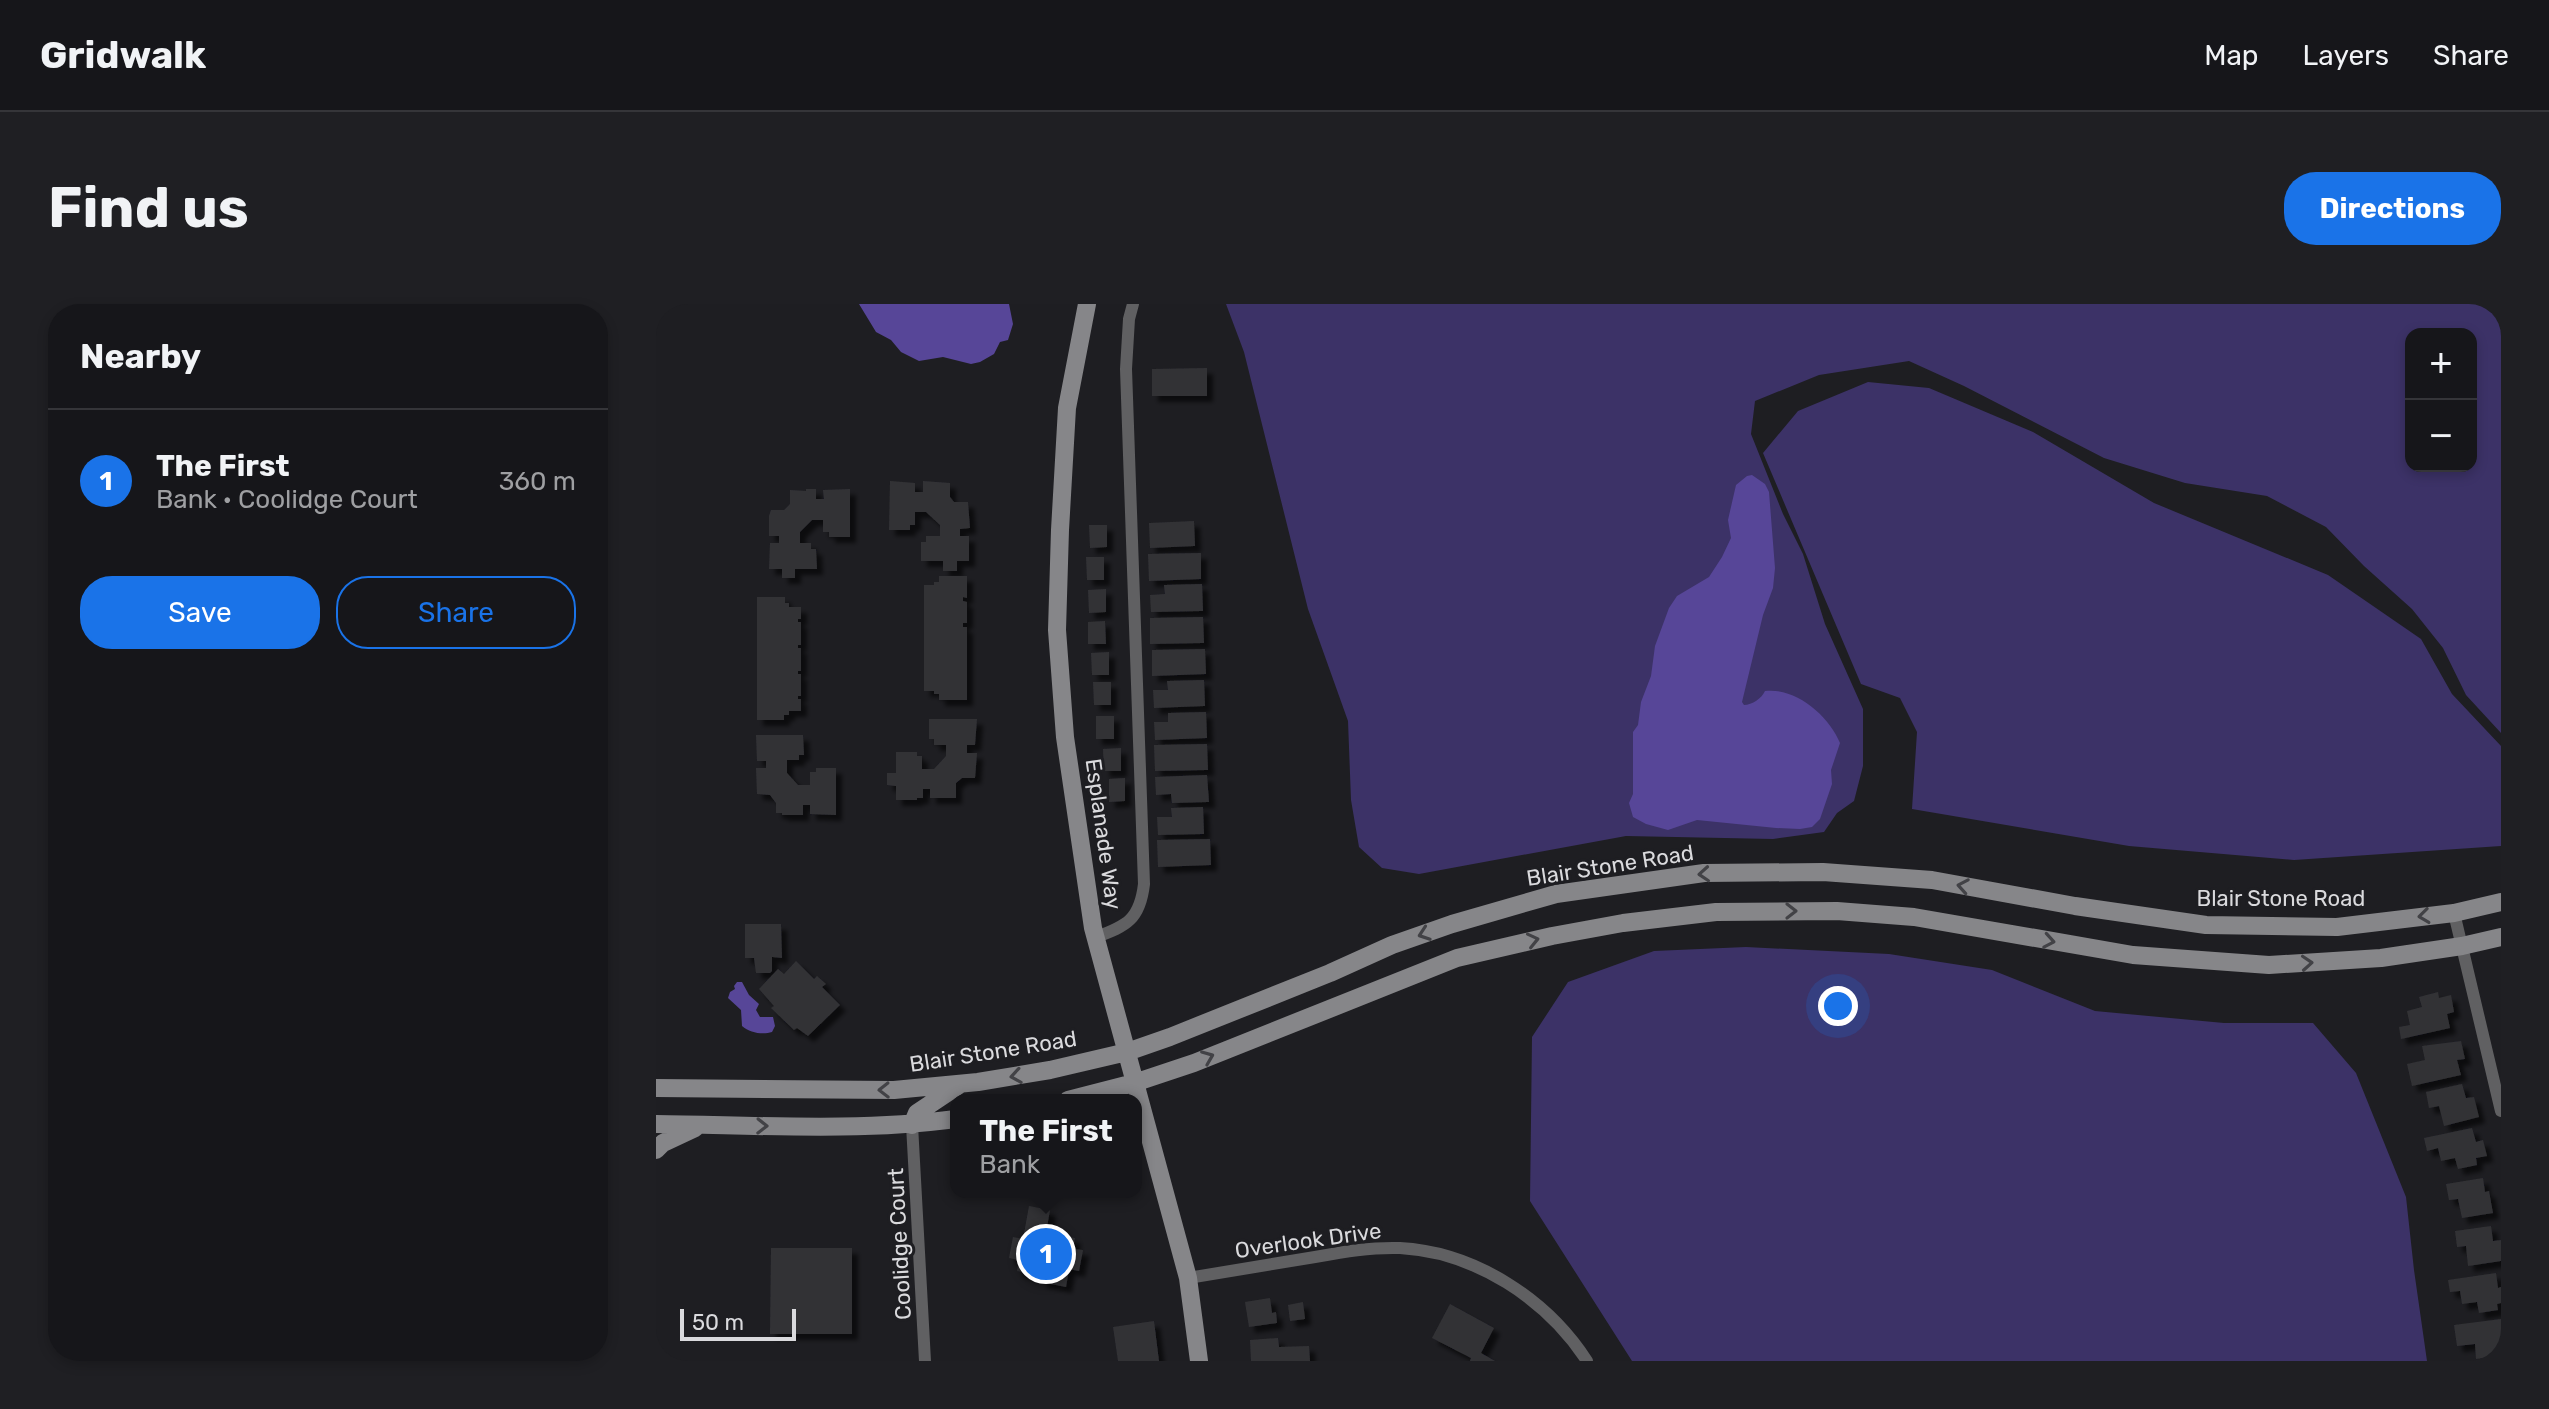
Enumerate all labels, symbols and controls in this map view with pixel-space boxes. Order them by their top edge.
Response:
text: Gridwalk [40,32,206,78]
text: Map [2204,39,2259,72]
text: Layers [2303,39,2389,72]
text: Share [2433,39,2509,72]
button: Directions [2284,172,2501,245]
text: Find us [48,175,249,241]
map controls [2405,328,2477,472]
button: + [2405,328,2477,400]
text: Nearby [80,336,201,377]
button: − [2405,400,2477,472]
text: The First [156,448,289,484]
text: 1 [100,466,112,497]
text: 360 m [499,466,576,497]
text: Bank · Coolidge Court [156,484,418,515]
button: Save [80,576,320,649]
button: Share [336,576,576,649]
street label: Esplanade Way [1080,757,1127,911]
street label: Blair Stone Road [1525,839,1696,892]
one-way arrow [1697,865,1710,882]
one-way arrow [1957,878,1970,895]
street label: Blair Stone Road [2197,885,2365,912]
one-way arrow [1785,903,1798,920]
one-way arrow [2417,908,2430,925]
one-way arrow [1417,924,1431,941]
one-way arrow [2042,931,2056,948]
one-way arrow [1526,933,1540,950]
one-way arrow [2301,954,2314,971]
your location [1818,986,1858,1026]
street label: Blair Stone Road [908,1025,1079,1078]
one-way arrow [1200,1050,1214,1067]
one-way arrow [1010,1067,1023,1084]
one-way arrow [877,1081,890,1099]
popup [950,1094,1142,1198]
text: The First [979,1113,1113,1149]
one-way arrow [756,1117,769,1134]
text: Bank [979,1149,1040,1180]
street label: Coolidge Court [882,1167,917,1321]
street label: Overlook Drive [1233,1217,1383,1264]
pin: 1 [1020,1224,1072,1284]
scale bar [680,1305,796,1341]
text: 50 m [692,1309,744,1336]

